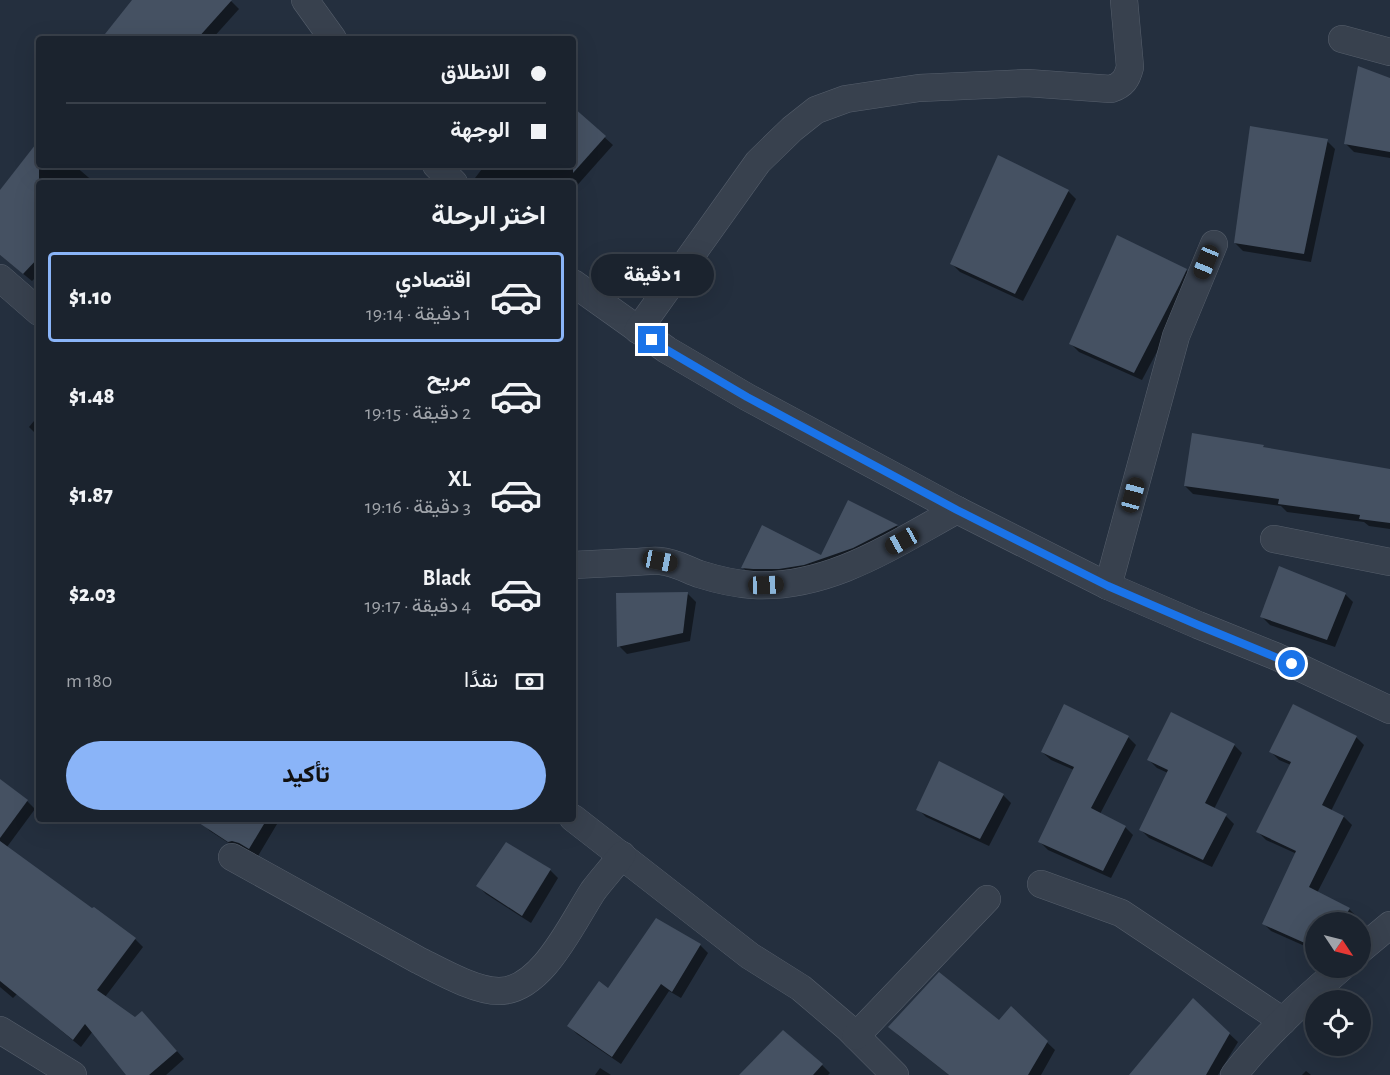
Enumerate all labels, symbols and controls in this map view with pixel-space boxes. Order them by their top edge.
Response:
text: الانطلاق [441,61,510,83]
text: الوجهة [450,119,510,141]
text: اختر الرحلة [431,202,546,229]
car [1191,242,1221,282]
callout: 1 دقيقة [590,253,714,295]
text: 1 دقيقة [624,265,681,285]
text: اقتصادي [395,269,471,291]
icon: car [489,270,543,324]
text: $1.10 [69,286,112,308]
text: 1 دقيقة · 19:14 [366,304,471,324]
route end [638,326,665,353]
text: مريح [427,368,471,390]
icon: car [489,369,543,423]
text: $1.48 [69,385,115,407]
text: 2 دقيقة · 19:15 [365,403,471,423]
text: XL [448,468,471,490]
icon: car [489,468,543,522]
car [1120,475,1146,515]
text: $1.87 [69,484,113,506]
text: 3 دقيقة · 19:16 [365,497,471,517]
car [882,524,922,558]
car [641,549,679,573]
text: Black [423,567,471,589]
icon: car [489,567,543,621]
car [748,575,784,595]
text: $2.03 [69,583,116,605]
text: 4 دقيقة · 19:17 [365,596,471,616]
route start [1278,650,1305,677]
icon: cash [513,665,546,698]
text: نقدًا [464,669,498,691]
text: 180 m [66,671,112,691]
button: تأكيد [66,741,546,810]
north arrow [1305,912,1371,978]
map controls [1305,912,1371,1056]
button: locate [1305,990,1371,1056]

